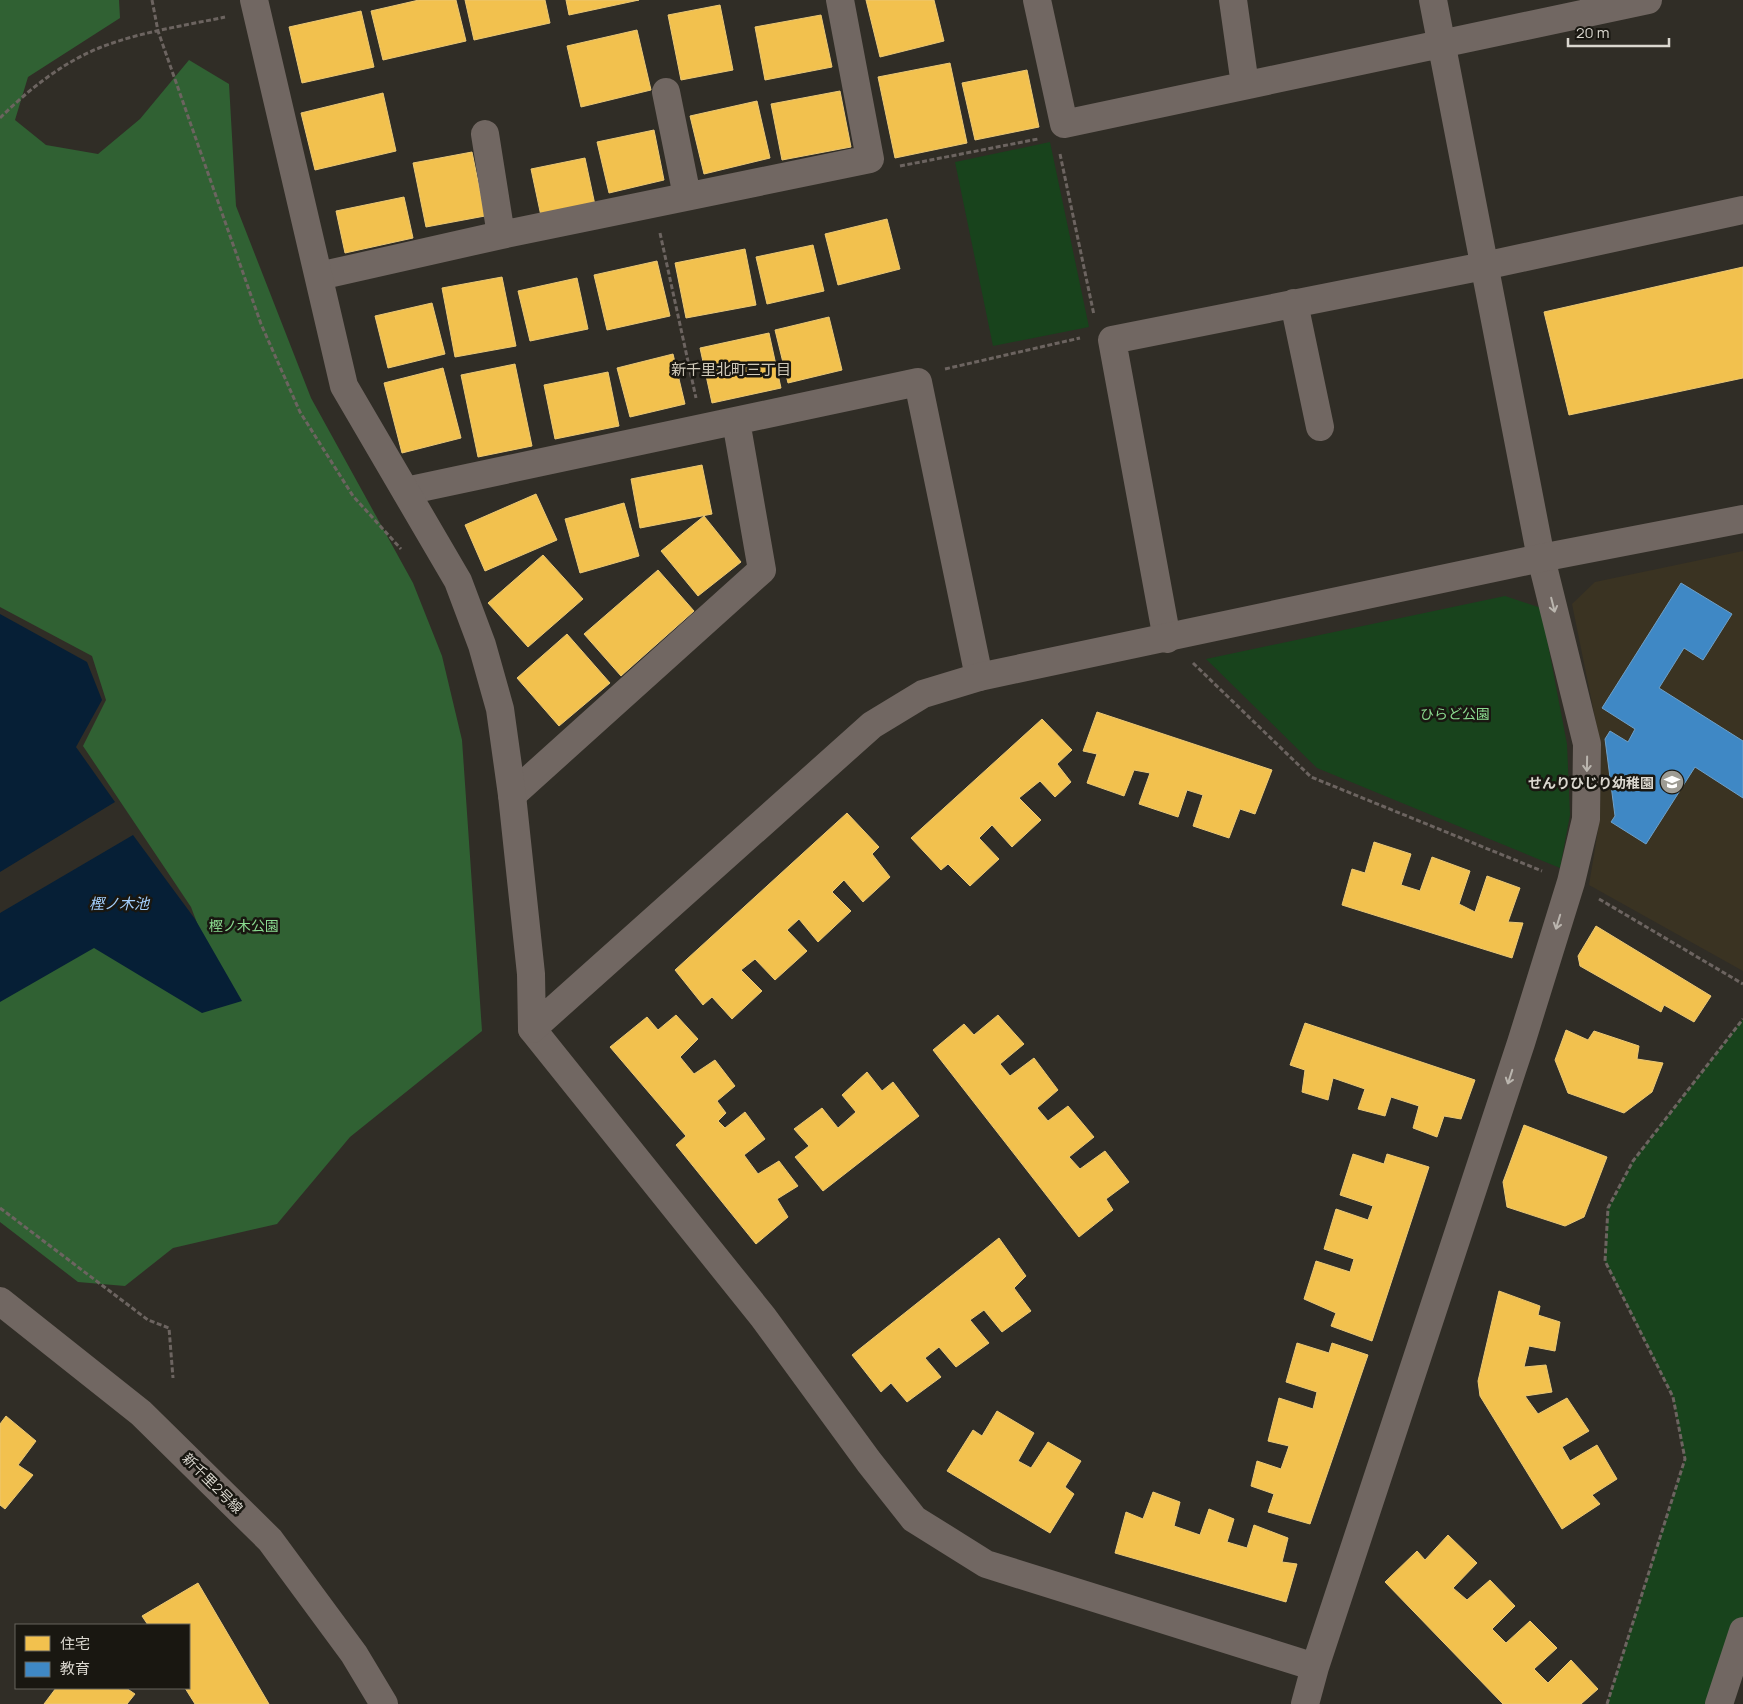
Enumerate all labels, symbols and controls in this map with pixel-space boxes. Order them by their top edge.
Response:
scale bar [1568,15,1669,47]
text: 20 m [1576,22,1609,43]
district label: 新千里北町三丁目 [671,359,791,380]
one-way arrow [1549,597,1558,613]
park label: ひらど公園 [1420,704,1490,723]
one-way arrow [1582,755,1592,771]
school or university icon: せんりひじり幼稚園 [1659,769,1685,795]
place label: せんりひじり幼稚園 [1528,773,1654,792]
water label: 樫ノ木池 [89,893,151,914]
one-way arrow [1553,914,1563,930]
park label: 樫ノ木公園 [209,916,279,935]
one-way arrow [1505,1069,1514,1085]
street label: 新千里2号線 [179,1449,247,1517]
legend [15,1624,190,1689]
text: 住宅 [60,1633,90,1654]
text: 教育 [60,1658,90,1679]

